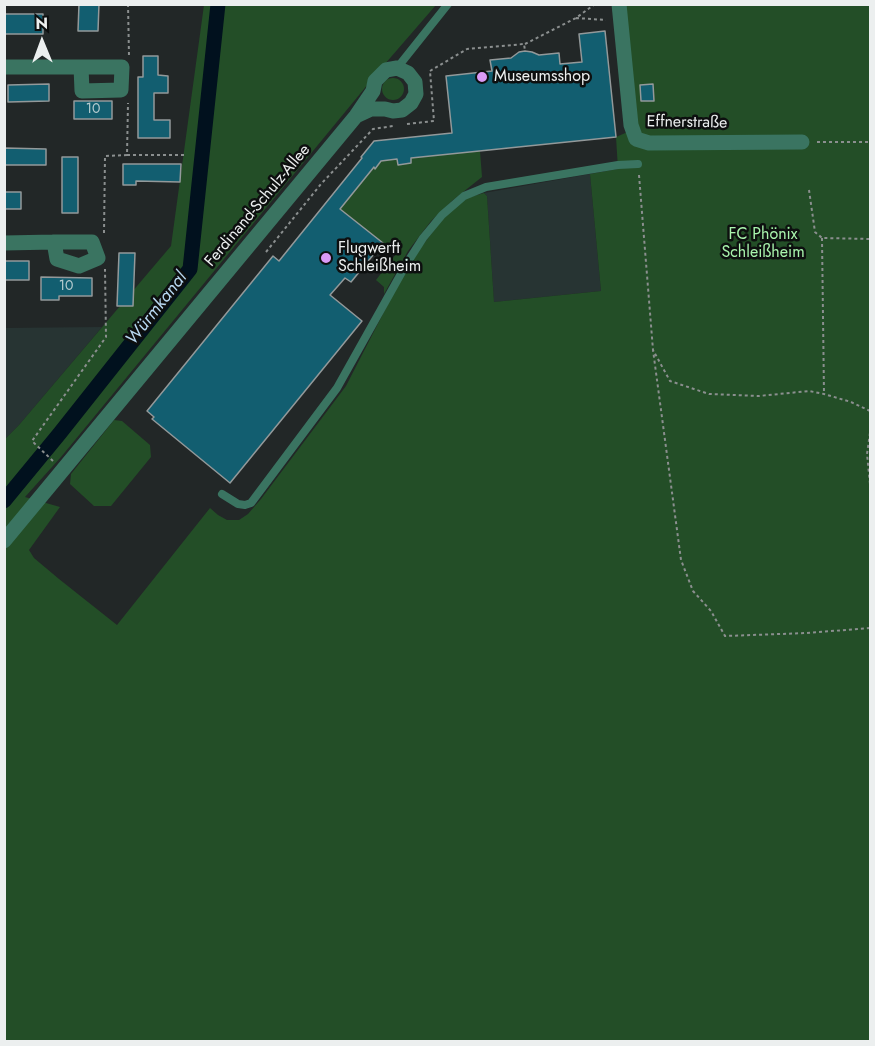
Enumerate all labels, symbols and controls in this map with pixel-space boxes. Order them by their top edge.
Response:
north arrow [12,12,72,72]
text: N [35,12,48,35]
place label: Museumsshop [494,67,590,87]
marker: Museumsshop [475,70,489,84]
house number: 10 [86,102,100,118]
street label: Effnerstraße [646,113,728,133]
street label: Ferdinand-Schulz-Allee [201,141,315,271]
park label: FC Phönix Schleißheim [721,225,805,263]
place label: Flugwerft Schleißheim [338,239,421,277]
marker: Flugwerft Schleißheim [319,251,333,265]
water label: Würmkanal [122,268,192,350]
house number: 10 [59,279,73,295]

